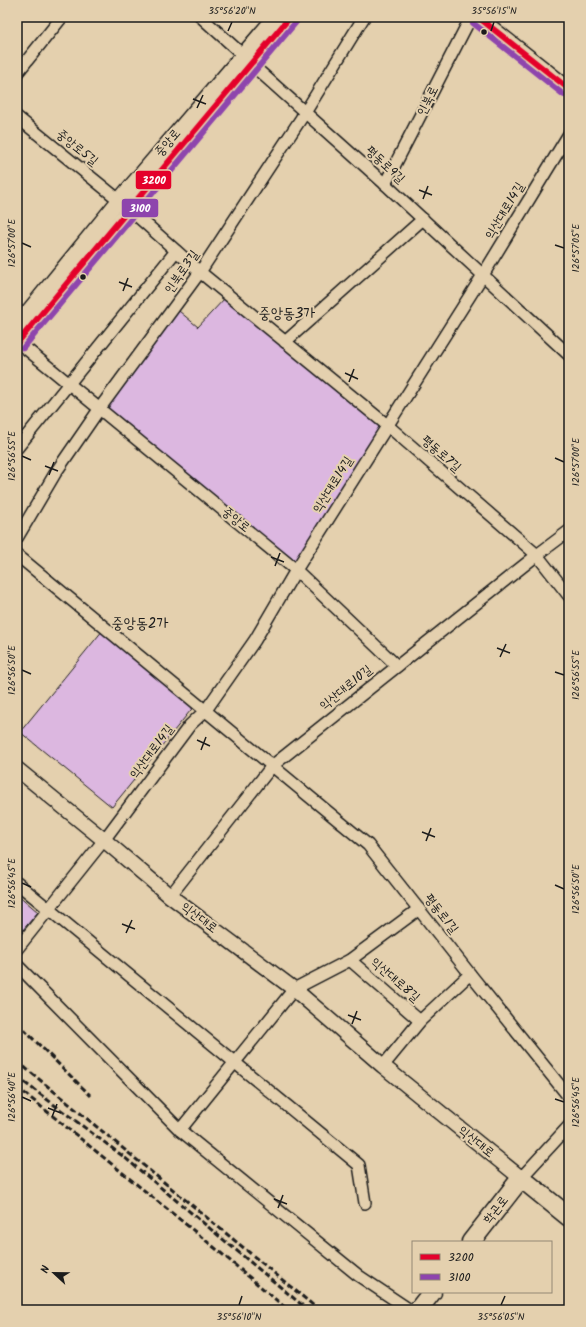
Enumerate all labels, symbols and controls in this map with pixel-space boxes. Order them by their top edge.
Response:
text: 35°56'20"N [208,3,256,19]
text: 35°56'15"N [471,3,517,19]
unlabelled marker [479,27,489,37]
street label: 인북로 [412,82,444,120]
street label: 중앙로5길 [51,124,103,172]
street label: 중앙로 [150,124,186,162]
street label: 평동로9길 [360,141,410,189]
line badge: 3200 [135,170,172,190]
text: 3200 [141,172,166,190]
street label: 익산대로14길 [480,178,530,244]
line badge: 3100 [121,198,159,218]
text: 3100 [129,200,151,218]
text: 126°57'00"E [4,218,20,267]
text: 126°57'05"E [568,222,584,272]
street label: 인북로3길 [159,246,205,298]
unlabelled marker [78,272,88,282]
district label: 중앙동3가 [259,302,315,326]
text: 126°56'55"E [4,430,20,481]
street label: 평동로7길 [416,430,466,478]
text: 126°57'00"E [568,437,584,486]
street label: 익산대로14길 [307,452,359,518]
street label: 중앙로 [217,502,255,538]
district label: 중앙동2가 [112,612,169,636]
text: 126°56'50"E [4,644,20,695]
text: 126°56'55"E [568,649,584,700]
street label: 익산대로10길 [315,660,377,716]
street label: 익산대로14길 [124,720,180,784]
text: 126°56'45"E [4,857,20,908]
text: 126°56'50"E [568,863,584,914]
street label: 평동로1길 [419,889,463,939]
street label: 익산대로 [176,897,222,939]
street label: 익산대로8길 [365,952,425,1008]
text: 126°56'40"E [4,1071,20,1122]
text: 126°56'45"E [568,1076,584,1127]
street label: 익산대로 [453,1121,499,1163]
street label: 학곤로 [478,1191,514,1229]
legend [412,1241,552,1293]
text: 3200 [448,1248,474,1267]
north arrow [34,1253,74,1293]
text: N [36,1263,55,1276]
text: 3100 [448,1268,471,1287]
text: 35°56'10"N [216,1309,262,1325]
text: 35°56'05"N [477,1309,525,1325]

